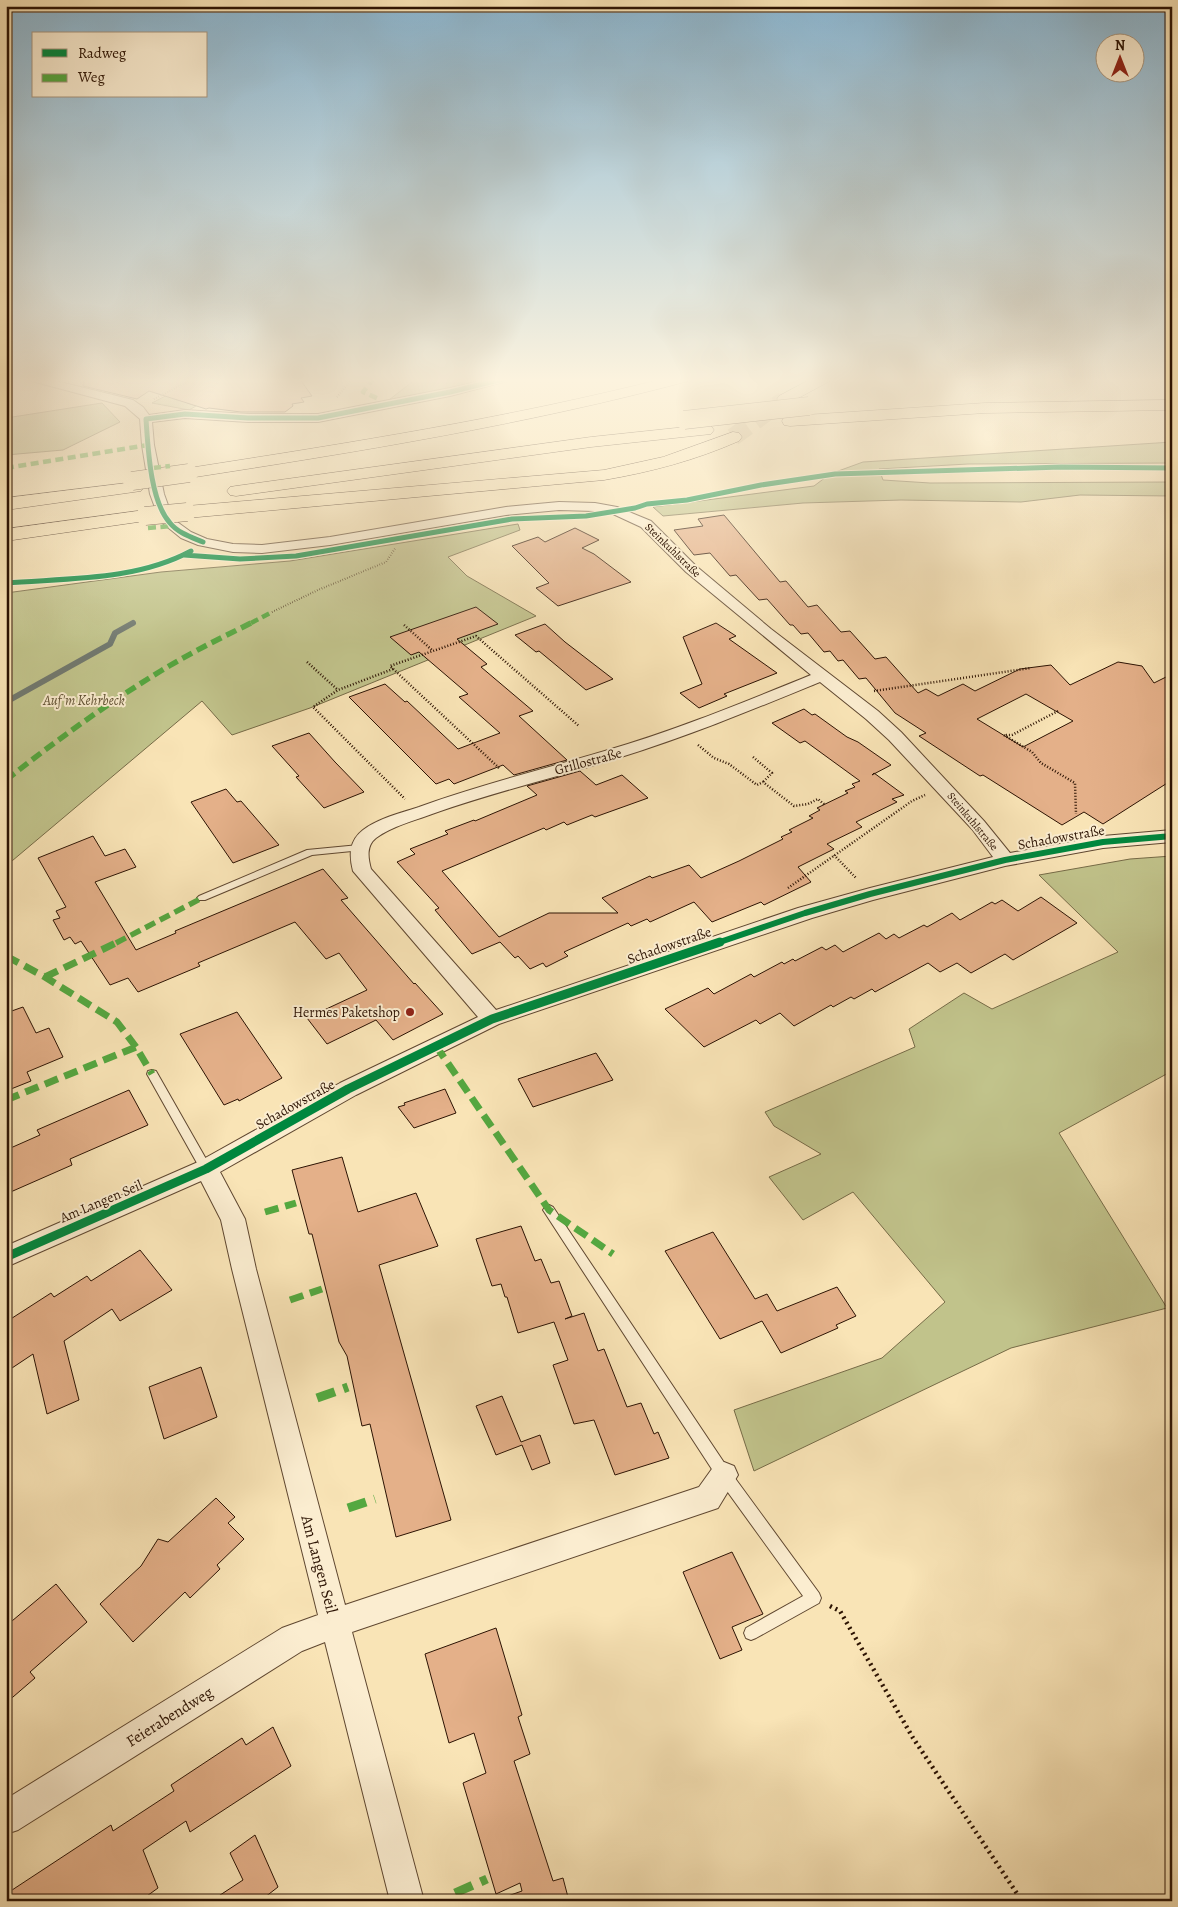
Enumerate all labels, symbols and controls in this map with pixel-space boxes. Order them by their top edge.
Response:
legend [32,32,208,98]
north arrow [1096,32,1146,82]
text: N [1115,36,1125,55]
text: Radweg [78,43,127,63]
text: Weg [77,67,105,87]
street label: Steinkuhlstraße [641,520,704,581]
park label: Auf'm Kehrbeck [42,691,125,710]
street label: Grillostraße [552,743,624,780]
street label: Steinkuhlstraße [944,789,1002,854]
street label: Schadowstraße [1016,821,1106,854]
street label: Schadowstraße [625,922,714,969]
place label: Hermes Paketshop [293,1003,400,1022]
marker: Hermes Paketshop [404,1006,416,1018]
street label: Schadowstraße [252,1075,338,1134]
street label: Am Langen Seil [56,1175,146,1228]
street label: Am Langen Seil [295,1512,343,1616]
street label: Feierabendweg [122,1681,217,1752]

